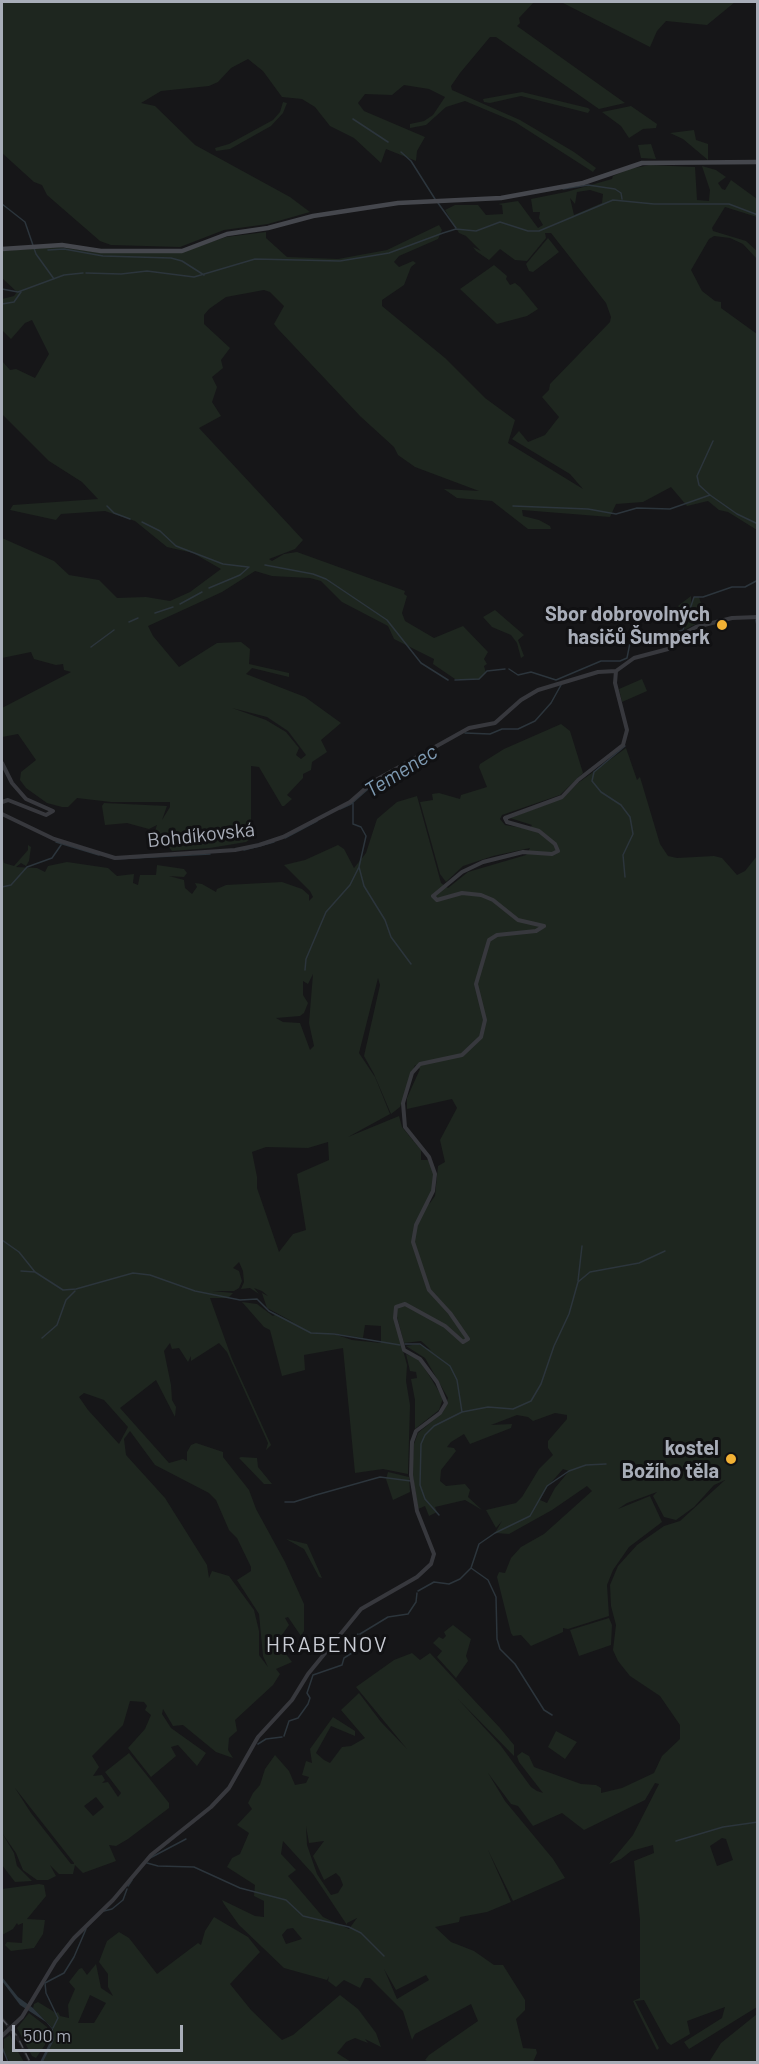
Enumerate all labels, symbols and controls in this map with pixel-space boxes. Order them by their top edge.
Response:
place label: Sbor dobrovolných hasičů Šumperk [545,602,710,649]
marker: Sbor dobrovolných hasičů Šumperk [715,618,729,632]
water label: Temenec [360,739,442,803]
street label: Bohdíkovská [146,817,256,853]
place label: kostel Božího těla [622,1436,719,1483]
marker: kostel Božího těla [724,1452,738,1466]
district label: HRABENOV [266,1632,388,1658]
scale bar [15,2013,186,2051]
text: 500 m [23,2024,71,2046]

